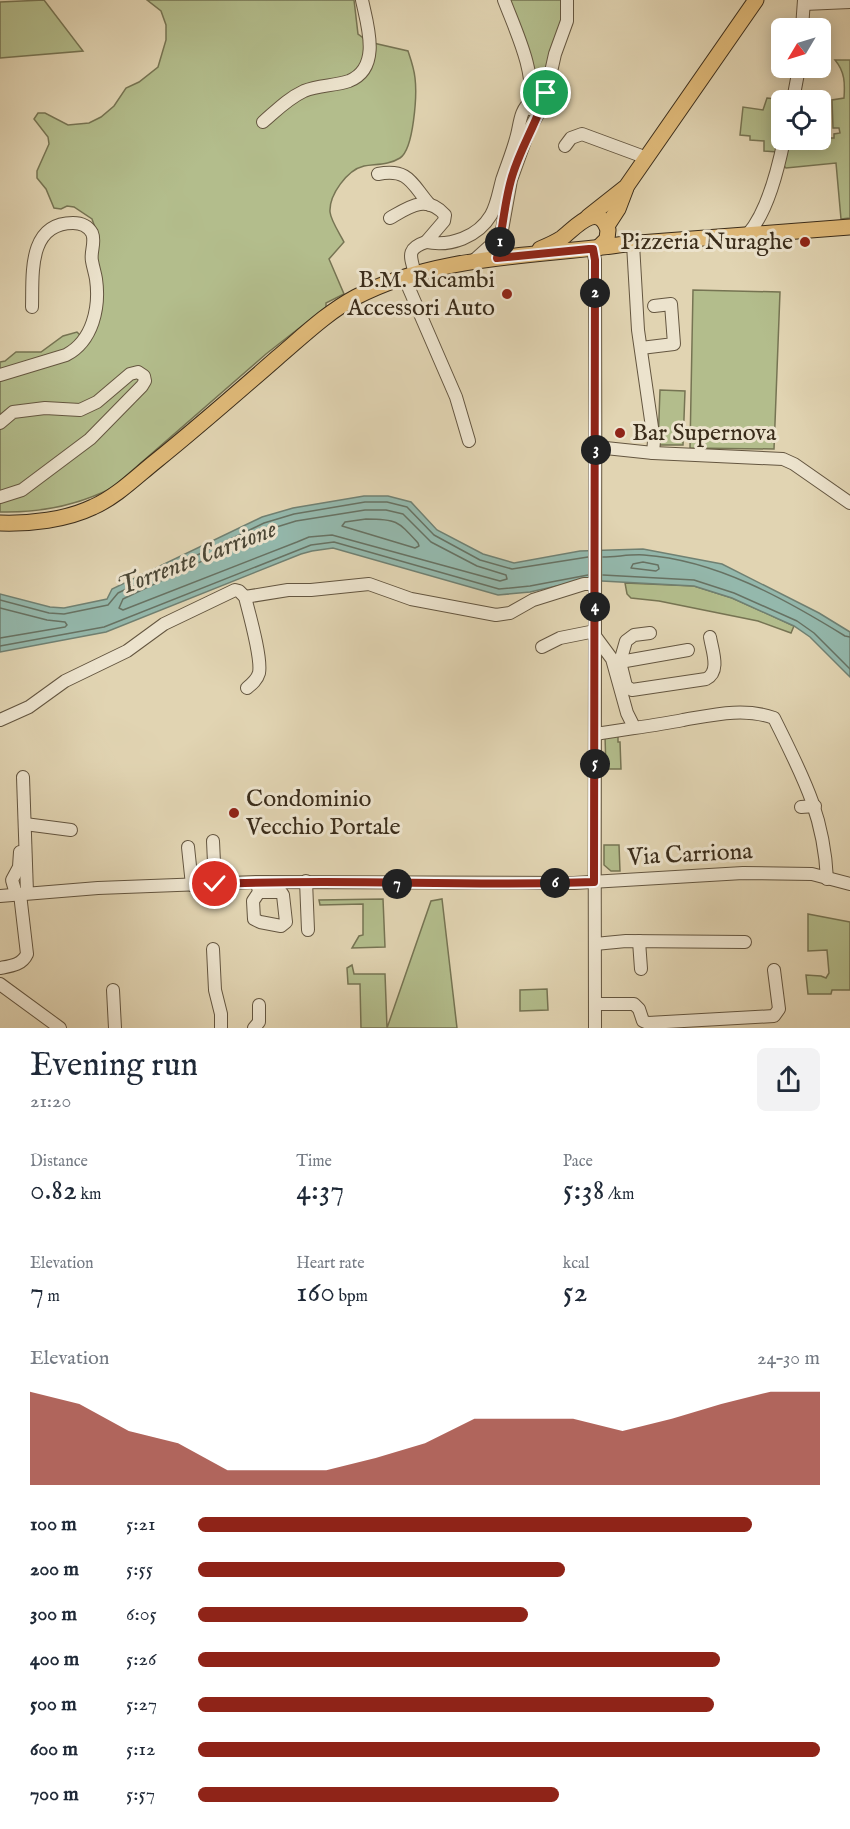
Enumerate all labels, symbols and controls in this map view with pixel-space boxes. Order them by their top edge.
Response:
north arrow [771,18,831,78]
map controls [771,18,831,150]
pin [520,67,571,118]
icon: arrive [529,76,562,109]
button: locate [771,90,831,150]
pin: 1 [485,227,515,257]
place label: Pizzeria Nuraghe [620,227,793,258]
text: 1 [497,232,503,252]
marker: Pizzeria Nuraghe [798,235,812,249]
place label: B.M. Ricambi Accessori Auto [346,265,495,324]
pin: 2 [580,278,610,308]
text: 2 [591,283,599,303]
marker: B.M. Ricambi Accessori Auto [500,287,514,301]
place label: Bar Supernova [632,418,777,449]
marker: Bar Supernova [613,426,627,440]
pin: 3 [581,435,611,465]
text: 3 [593,440,599,460]
water label: Torrente Carrione [113,512,282,603]
pin: 4 [580,592,610,622]
text: 4 [591,597,599,617]
pin: 5 [580,749,610,779]
text: 5 [592,754,598,774]
place label: Condominio Vecchio Portale [245,784,401,843]
marker: Condominio Vecchio Portale [227,806,241,820]
street label: Via Carriona [626,836,754,874]
pin [189,858,240,909]
icon: check [198,867,231,900]
pin: 6 [540,868,570,898]
pin: 7 [382,869,412,899]
text: 6 [552,873,558,893]
text: 7 [393,874,401,894]
text: Evening run [30,1045,198,1087]
button: share [757,1048,820,1111]
text: 21:20 [30,1089,71,1114]
text: Distance [30,1152,88,1172]
text: Time [296,1152,332,1172]
text: Pace [563,1152,593,1172]
text: 0.82 [30,1172,77,1210]
text: 4:37 [296,1172,344,1210]
text: 5:38 [563,1172,604,1210]
text: km [77,1185,101,1205]
text: /km [604,1185,634,1205]
text: Elevation [30,1254,93,1274]
text: Heart rate [296,1254,365,1274]
text: kcal [563,1254,589,1274]
text: 7 [30,1274,44,1312]
text: 160 [296,1274,335,1312]
text: 52 [563,1274,588,1312]
text: m [44,1287,60,1307]
text: bpm [335,1287,368,1307]
text: Elevation [30,1346,109,1371]
text: 24–30 m [757,1346,820,1371]
text: 100 m [30,1512,77,1537]
text: 5:21 [126,1512,155,1537]
text: 200 m [30,1557,79,1582]
text: 5:55 [126,1557,153,1582]
text: 300 m [30,1602,77,1627]
text: 6:05 [126,1602,157,1627]
text: 400 m [30,1647,79,1672]
text: 5:26 [126,1647,156,1672]
text: 500 m [30,1692,77,1717]
text: 5:27 [126,1692,157,1717]
text: 600 m [30,1737,78,1762]
text: 5:12 [126,1737,155,1762]
text: 700 m [30,1782,79,1807]
text: 5:57 [126,1782,155,1807]

